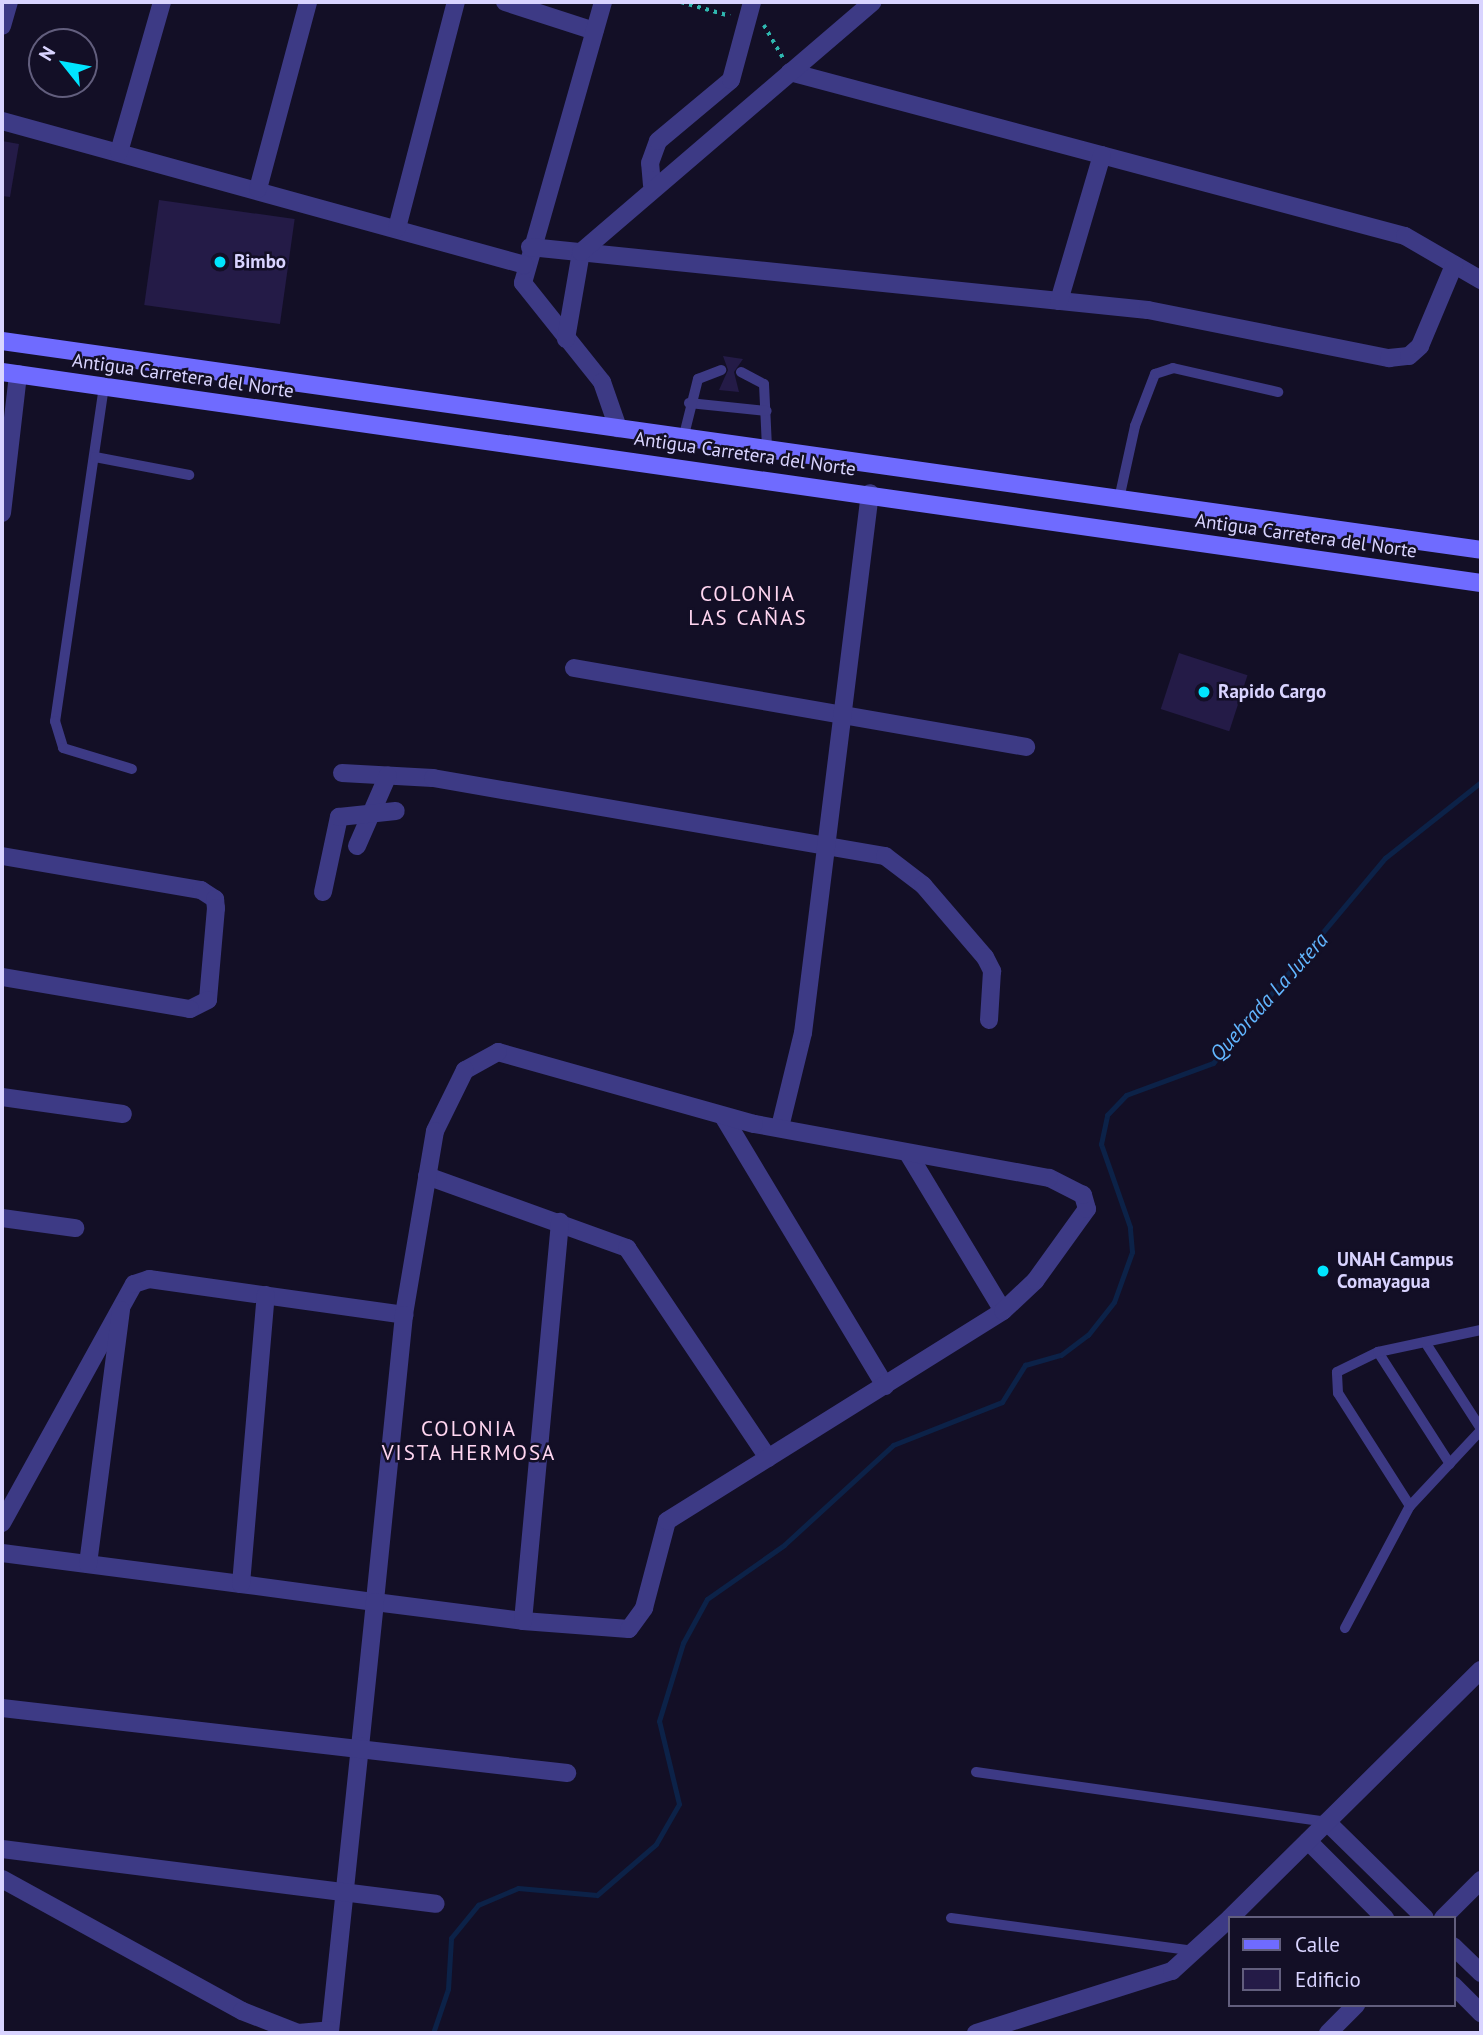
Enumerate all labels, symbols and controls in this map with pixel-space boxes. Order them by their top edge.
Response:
north arrow [28,28,98,98]
text: N [33,42,60,65]
place label: Bimbo [234,251,286,273]
marker: Bimbo [212,254,228,270]
street label: Antigua Carretera del Norte [71,349,295,403]
street label: Antigua Carretera del Norte [633,427,857,481]
street label: Antigua Carretera del Norte [1194,509,1418,563]
district label: COLONIA LAS CAÑAS [689,581,807,631]
place label: Rapido Cargo [1218,681,1326,703]
marker: Rapido Cargo [1196,684,1212,700]
water label: Quebrada La Jutera [1205,928,1333,1066]
place label: UNAH Campus Comayagua [1337,1249,1454,1293]
marker: UNAH Campus Comayagua [1315,1263,1331,1279]
district label: COLONIA VISTA HERMOSA [383,1416,555,1466]
legend [1228,1916,1455,2007]
text: Calle [1295,1931,1340,1958]
text: Edificio [1295,1966,1361,1993]

